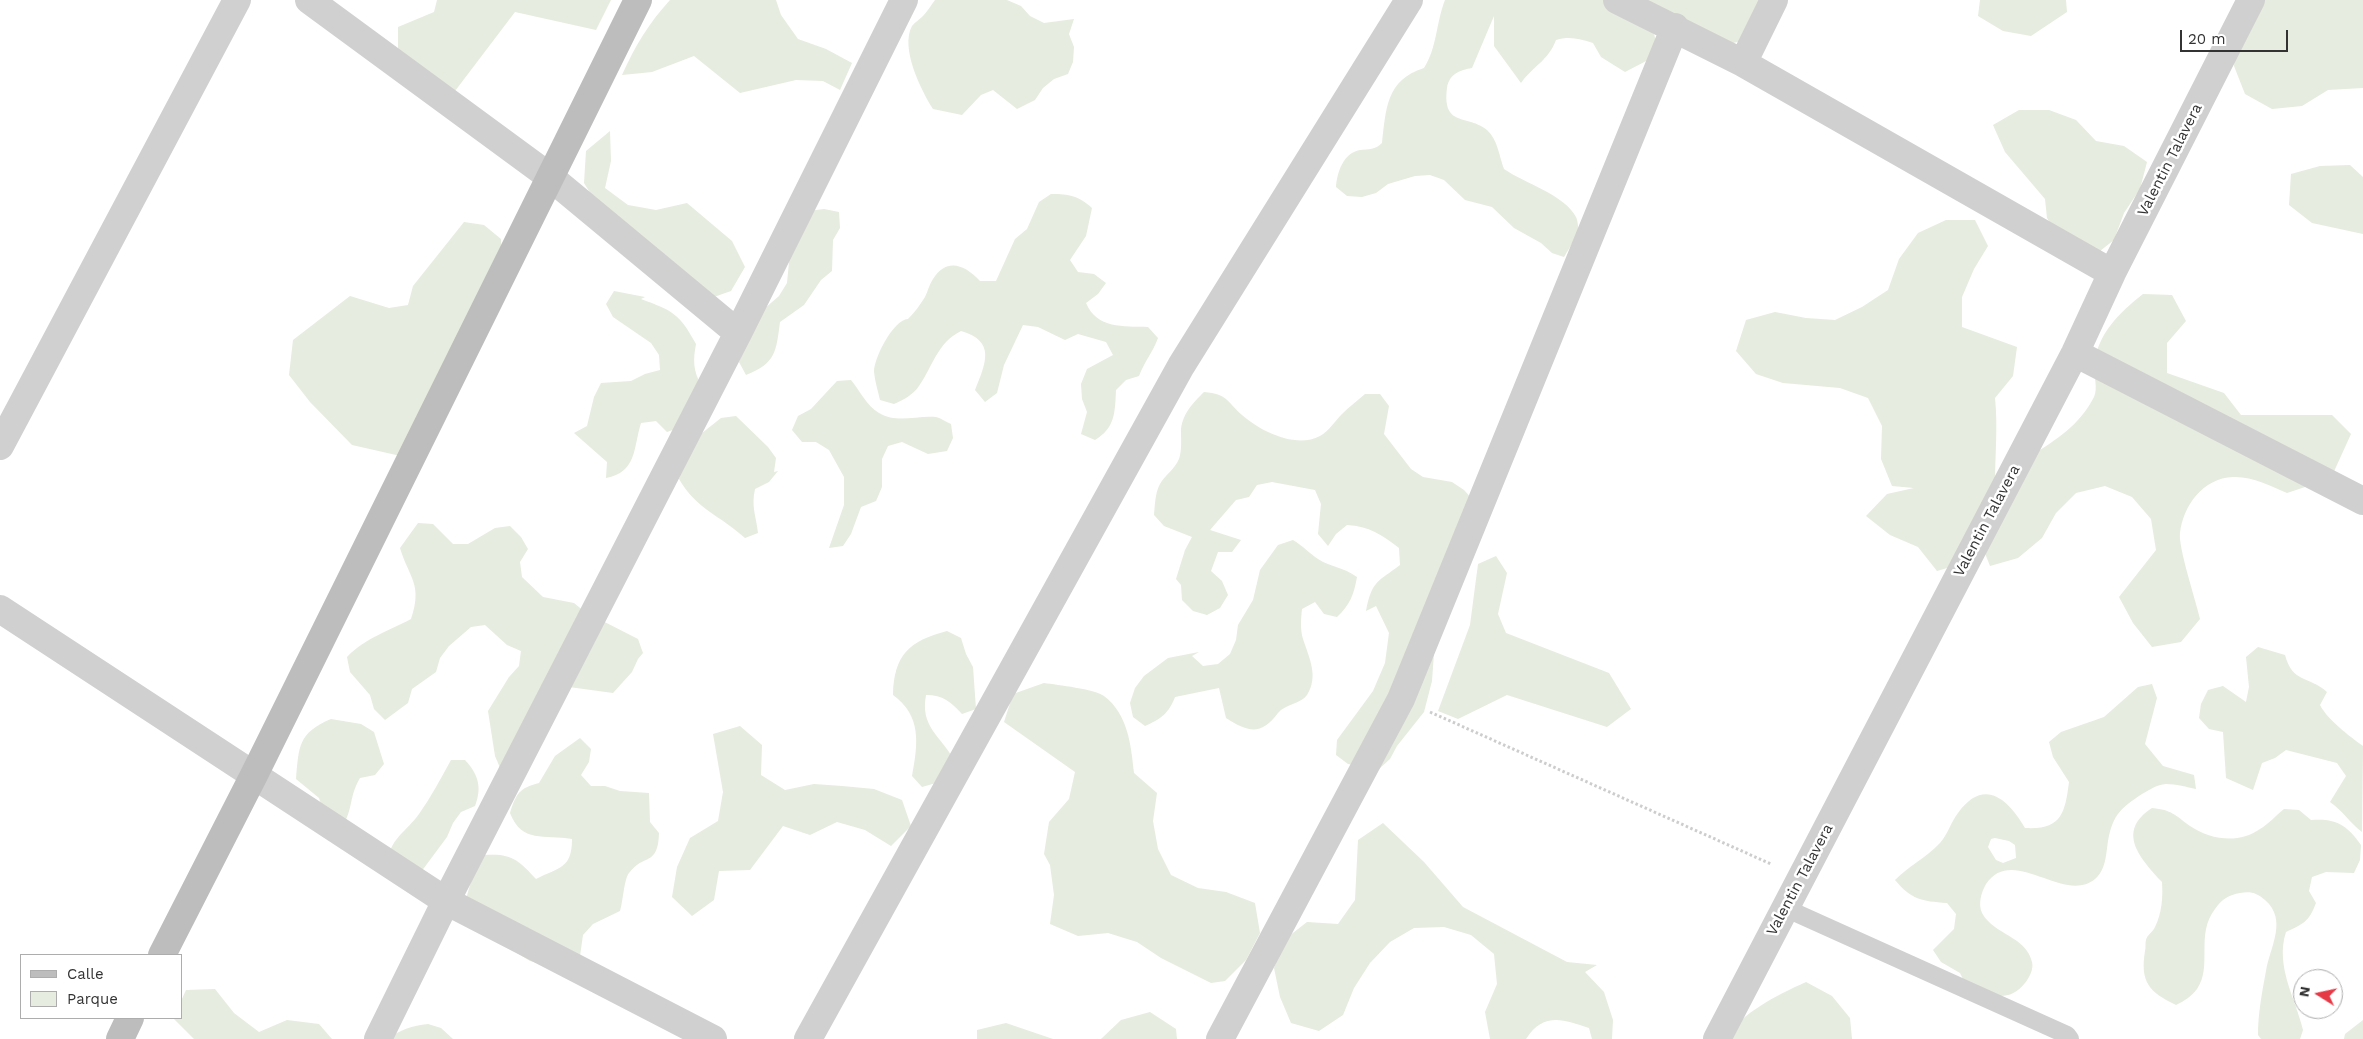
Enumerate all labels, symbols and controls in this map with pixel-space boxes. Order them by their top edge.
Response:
scale bar [2183,20,2290,52]
text: 20 m [2188,30,2226,48]
street label: Valentin Talavera [2134,101,2206,219]
street label: Valentin Talavera [1950,462,2024,580]
street label: Valentin Talavera [1763,821,1837,939]
legend [20,954,182,1019]
text: Calle [67,965,104,983]
north arrow [2293,969,2343,1019]
text: N [2295,985,2313,998]
text: Parque [67,990,118,1008]

